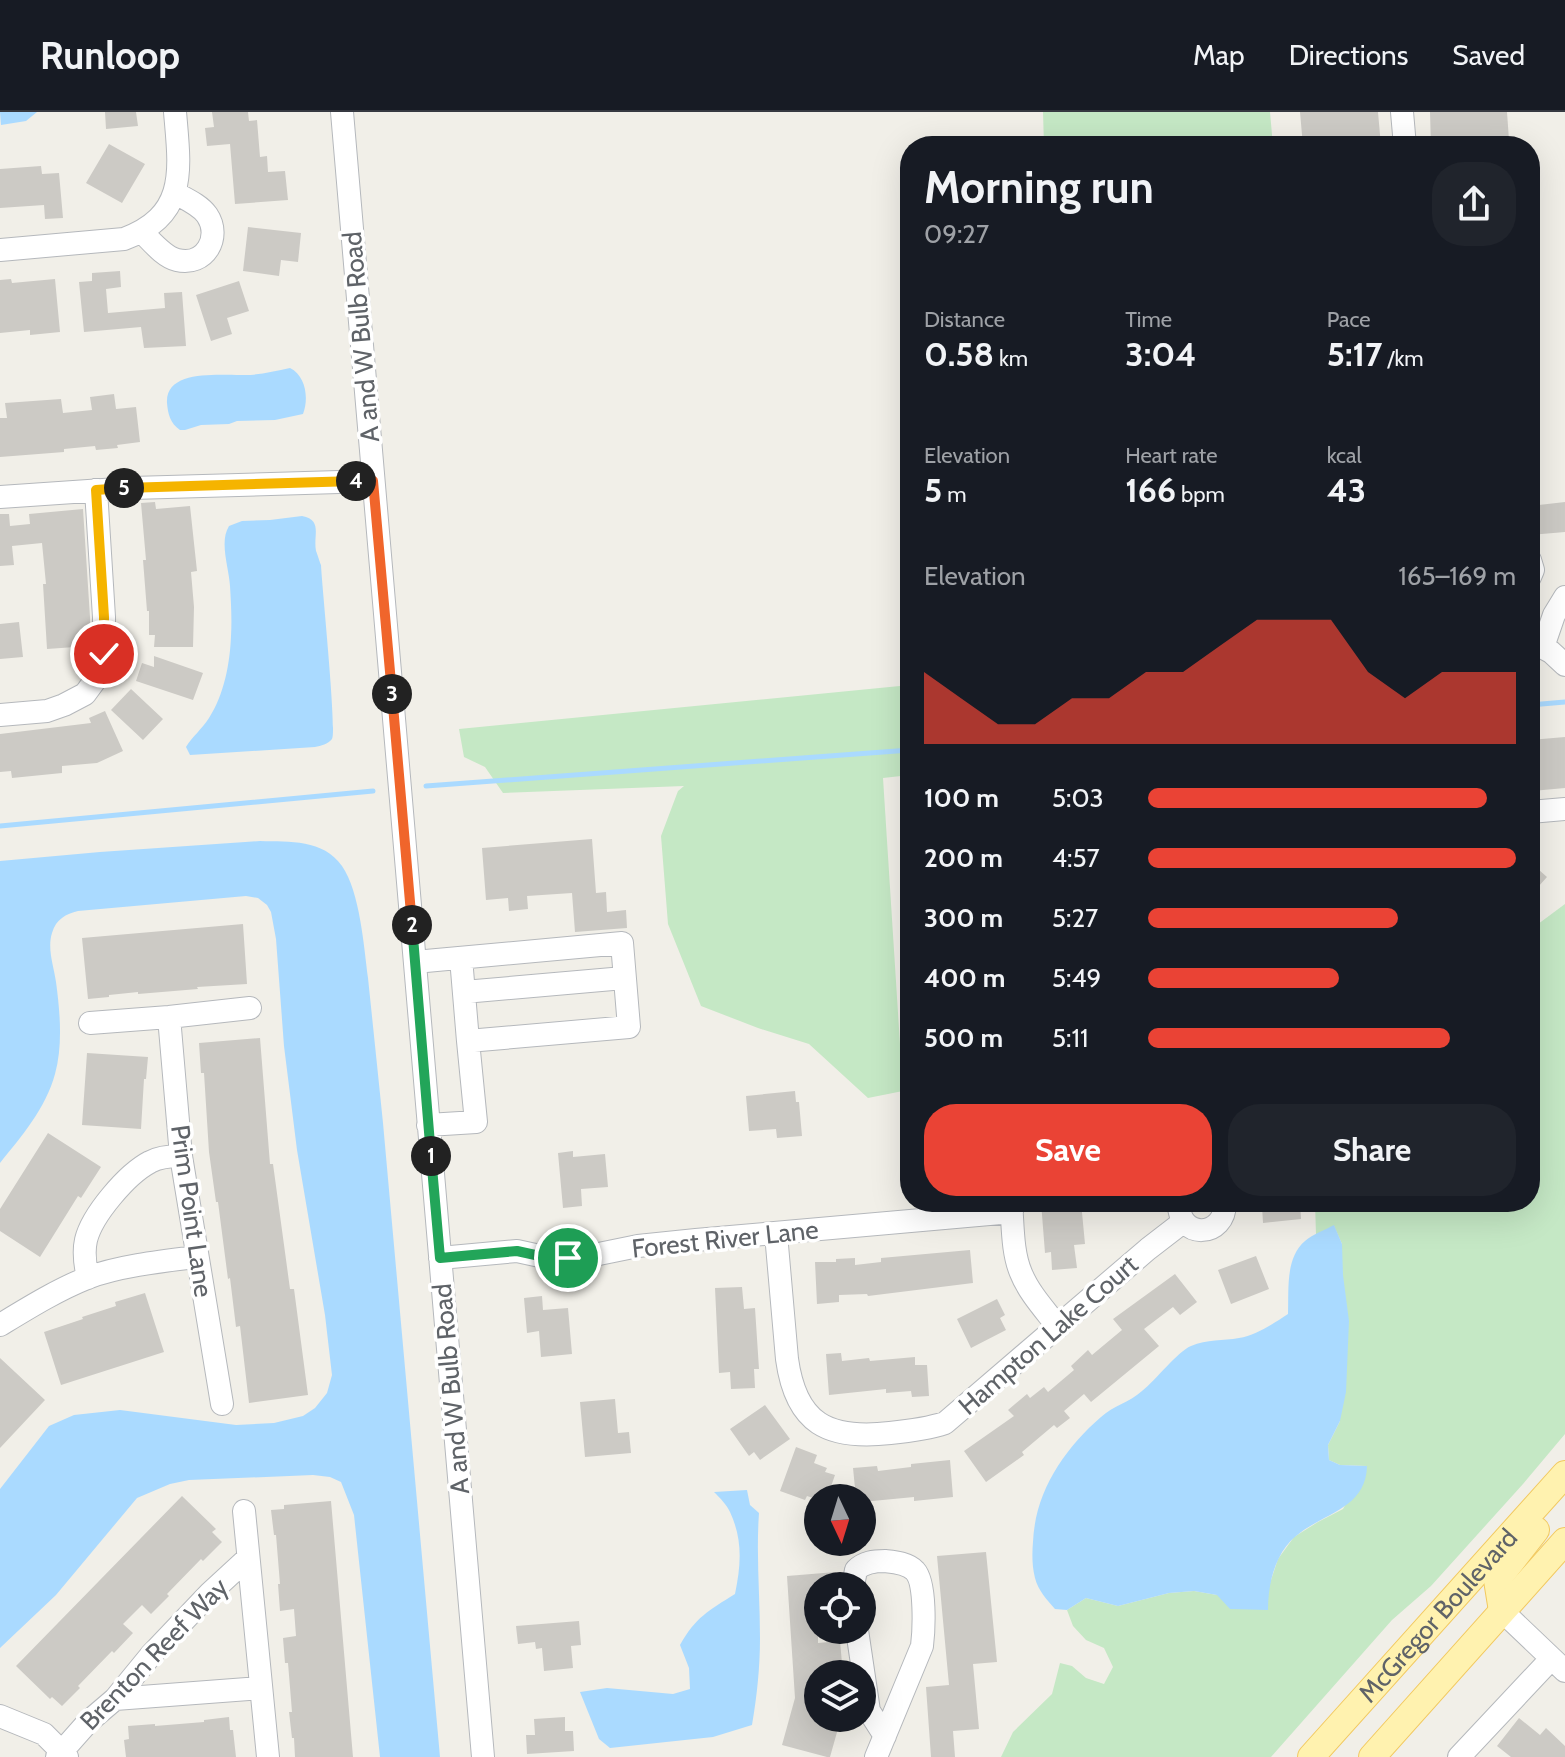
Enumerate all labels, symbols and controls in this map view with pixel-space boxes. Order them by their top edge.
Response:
text: Runloop [40,32,180,79]
text: Map [1193,38,1245,72]
text: Directions [1289,38,1408,72]
text: Saved [1452,38,1525,72]
text: Morning run [924,161,1154,214]
button: share [1432,162,1516,246]
text: 09:27 [924,218,989,250]
street label: A and W Bulb Road [336,230,386,444]
text: Distance [924,306,1005,333]
text: Time [1125,306,1172,333]
text: Pace [1327,306,1371,333]
text: 0.58 [924,333,994,375]
text: 3:04 [1125,333,1196,375]
text: 5:17 [1327,333,1382,375]
text: km [994,345,1028,372]
text: /km [1382,345,1424,372]
text: Elevation [924,442,1010,469]
text: Heart rate [1125,442,1217,469]
text: kcal [1327,442,1362,469]
pin: 4 [336,461,376,501]
text: 4 [349,467,363,494]
pin: 5 [104,468,144,508]
text: 5 [924,469,942,511]
text: 166 [1125,469,1176,511]
text: 43 [1327,469,1366,511]
text: 5 [118,474,130,501]
text: m [942,481,967,508]
text: bpm [1176,481,1225,508]
text: Elevation [924,560,1026,592]
text: 165–169 m [1398,560,1516,592]
pin [70,620,138,688]
icon: check [82,632,126,676]
pin: 3 [372,674,412,714]
text: 3 [386,680,398,707]
text: 100 m [924,782,999,814]
text: 5:03 [1052,782,1104,814]
text: 200 m [924,842,1003,874]
text: 4:57 [1052,842,1100,874]
text: 300 m [924,902,1003,934]
text: 5:27 [1052,902,1098,934]
pin: 2 [392,905,432,945]
text: 2 [406,911,418,938]
text: 400 m [924,962,1005,994]
text: 5:49 [1052,962,1101,994]
text: 500 m [924,1022,1003,1054]
text: 5:11 [1052,1022,1088,1054]
button: Save [924,1104,1212,1196]
button: Share [1228,1104,1516,1196]
street label: Prim Point Lane [164,1123,220,1299]
pin: 1 [411,1136,451,1176]
text: 1 [427,1142,435,1169]
street label: Forest River Lane [630,1213,820,1265]
pin [534,1224,602,1292]
icon: arrive [546,1236,590,1280]
street label: Hampton Lake Court [952,1248,1144,1422]
street label: A and W Bulb Road [426,1282,476,1496]
north arrow [804,1484,876,1556]
map controls [804,1484,876,1732]
street label: McGregor Boulevard [1352,1522,1524,1709]
street label: Brenton Reef Way [73,1571,235,1737]
button: locate [804,1572,876,1644]
button: layers [804,1660,876,1732]

